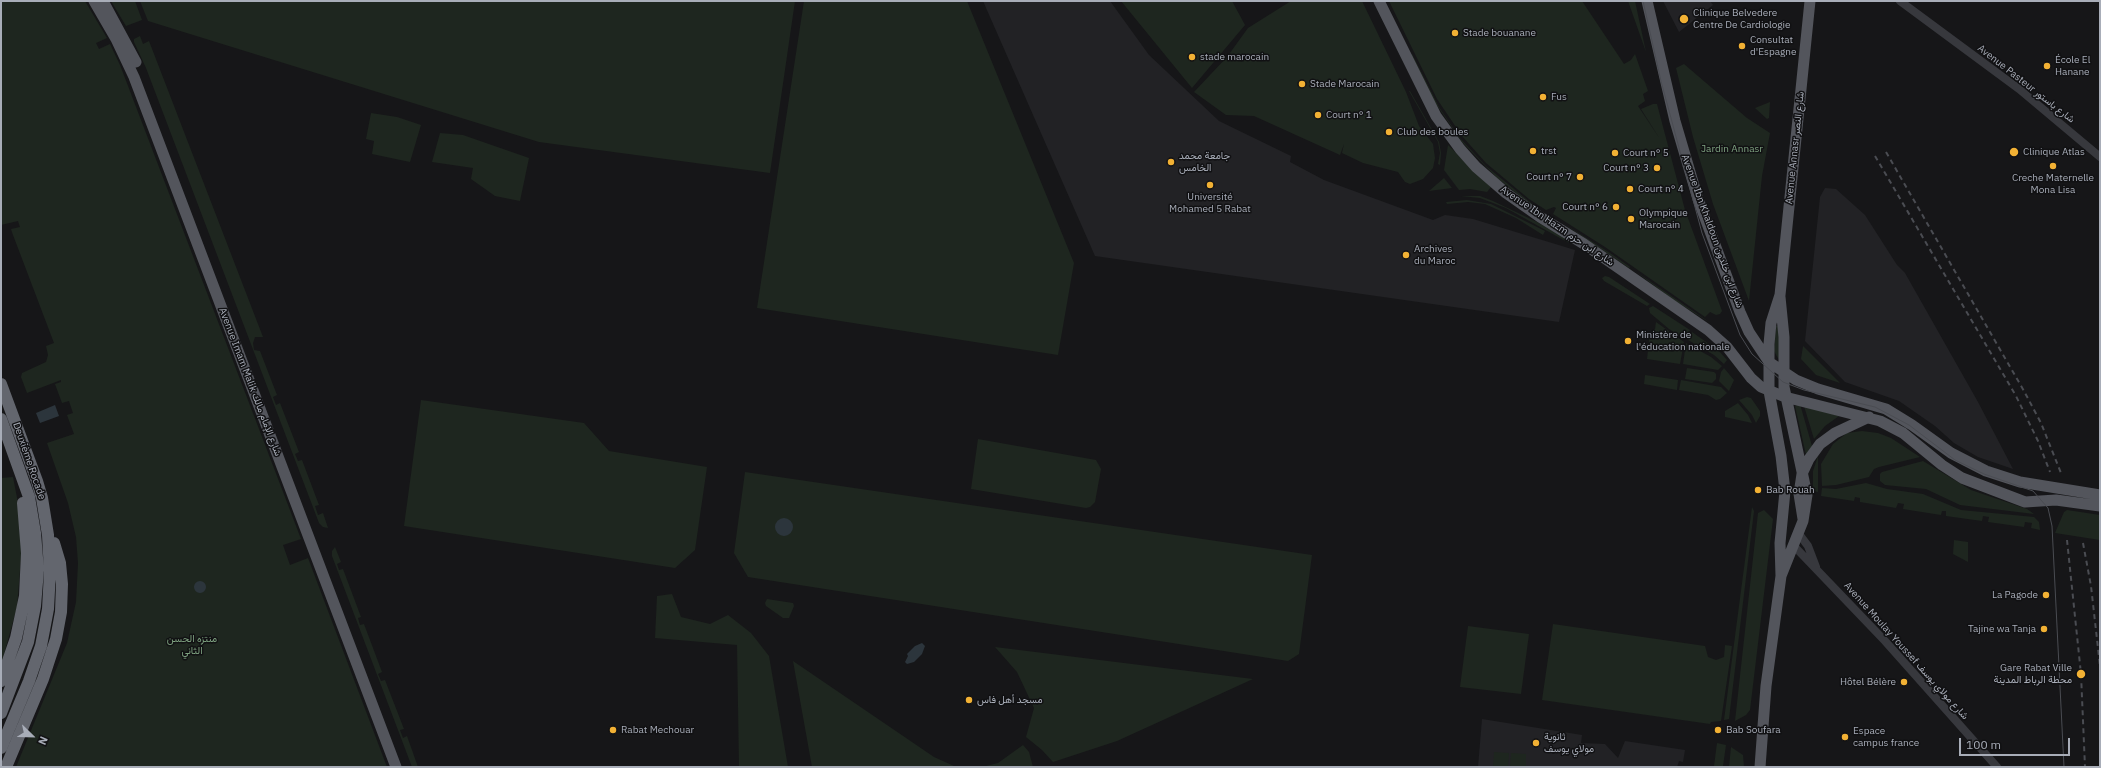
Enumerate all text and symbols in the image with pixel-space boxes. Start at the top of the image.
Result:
place label: Clinique Belvedere Centre De Cardiologie [1693,7,1791,30]
marker: Clinique Belvedere Centre De Cardiologie [1678,13,1690,25]
place label: Stade bouanane [1463,27,1536,39]
marker: Stade bouanane [1450,28,1460,38]
place label: Consultat d'Espagne [1750,34,1797,58]
marker: Consultat d'Espagne [1737,41,1747,51]
street label: Avenue Pasteur شارع باستور [1975,42,2077,126]
place label: stade marocain [1200,51,1269,63]
marker: stade marocain [1187,52,1197,62]
place label: École El Hanane [2055,54,2090,78]
marker: École El Hanane [2042,61,2052,71]
place label: Stade Marocain [1310,78,1380,90]
marker: Stade Marocain [1297,79,1307,89]
place label: Fus [1551,91,1567,103]
street label: Avenue Annasr شارع النصر [1783,91,1807,205]
marker: Fus [1538,92,1548,102]
place label: Court n° 1 [1326,109,1372,121]
marker: Court n° 1 [1313,110,1323,120]
place label: Club des boules [1397,126,1468,138]
marker: Club des boules [1384,127,1394,137]
park label: Jardin Annasr [1701,143,1763,155]
place label: trst [1541,145,1556,157]
marker: trst [1528,146,1538,156]
marker: Clinique Atlas [2008,146,2020,158]
place label: Clinique Atlas [2023,146,2085,158]
place label: Court n° 5 [1623,147,1669,159]
marker: Court n° 5 [1610,148,1620,158]
place label: جامعة محمد الخامس [1179,150,1230,174]
street label: Avenue Ibn Khaldoun شارع ابن خلدون [1679,153,1745,309]
marker: جامعة محمد الخامس [1166,157,1176,167]
marker: Creche Maternelle Mona Lisa [2048,161,2058,171]
place label: Court n° 3 [1603,162,1649,174]
marker: Court n° 3 [1652,163,1662,173]
place label: Court n° 7 [1526,171,1572,183]
marker: Court n° 7 [1575,172,1585,182]
place label: Creche Maternelle Mona Lisa [2012,172,2094,196]
marker: Université Mohamed 5 Rabat [1205,180,1215,190]
street label: Avenue Ibn Hazm شارع ابن حزم [1498,183,1616,269]
place label: Court n° 4 [1638,183,1684,195]
marker: Court n° 4 [1625,184,1635,194]
place label: Université Mohamed 5 Rabat [1169,191,1251,214]
place label: Court n° 6 [1562,201,1608,213]
marker: Court n° 6 [1611,202,1621,212]
place label: Olympique Marocain [1639,207,1688,230]
marker: Olympique Marocain [1626,214,1636,224]
place label: Archives du Maroc [1414,243,1456,266]
marker: Archives du Maroc [1401,250,1411,260]
street label: Avenue Imam Malik شارع الإمام مالك [216,306,284,458]
place label: Ministère de l'éducation nationale [1636,329,1730,352]
marker: Ministère de l'éducation nationale [1623,336,1633,346]
street label: Deuxième Rocade [10,421,48,501]
place label: Bab Rouah [1766,484,1815,496]
marker: Bab Rouah [1753,485,1763,495]
street label: Avenue Moulay Youssef شارع مولاي يوسف [1841,580,1971,722]
place label: La Pagode [1992,589,2038,601]
marker: La Pagode [2041,590,2051,600]
place label: Tajine wa Tanja [1968,623,2036,635]
marker: Tajine wa Tanja [2039,624,2049,634]
park label: منتزه الحسن الثاني [167,633,217,656]
place label: Gare Rabat Ville محطة الرباط المدينة [1993,662,2072,686]
marker: Gare Rabat Ville محطة الرباط المدينة [2075,668,2087,680]
place label: Hôtel Bélère [1840,676,1896,688]
marker: Hôtel Bélère [1899,677,1909,687]
place label: مسجد أهل فاس [977,694,1043,706]
marker: مسجد أهل فاس [964,695,974,705]
north arrow [12,716,52,756]
place label: Rabat Mechouar [621,724,694,736]
place label: Bab Soufara [1726,724,1781,736]
marker: Rabat Mechouar [608,725,618,735]
marker: Bab Soufara [1713,725,1723,735]
place label: Espace campus france [1853,725,1919,748]
scale bar [1961,730,2072,756]
place label: ثانوية مولاي يوسف [1544,731,1594,754]
marker: Espace campus france [1840,732,1850,742]
text: N [35,734,51,747]
text: 100 m [1966,737,2001,752]
marker: ثانوية مولاي يوسف [1531,738,1541,748]

